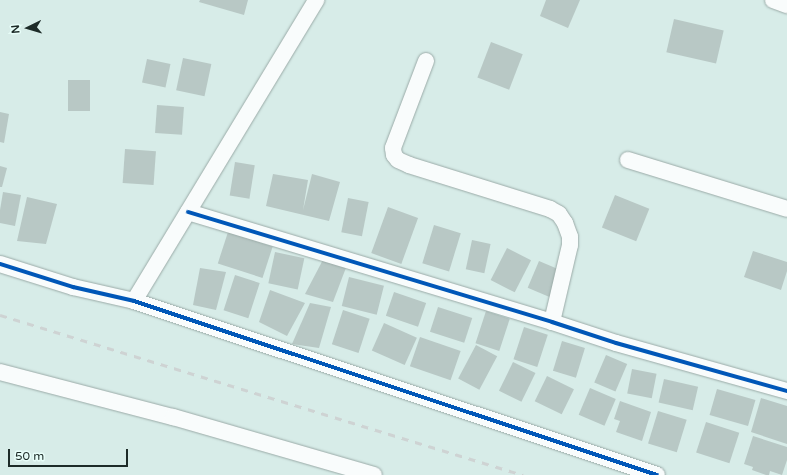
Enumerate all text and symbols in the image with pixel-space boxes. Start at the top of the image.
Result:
north arrow [8,8,48,48]
text: N [9,24,22,34]
scale bar [10,441,130,467]
text: 50 m [15,449,44,463]

